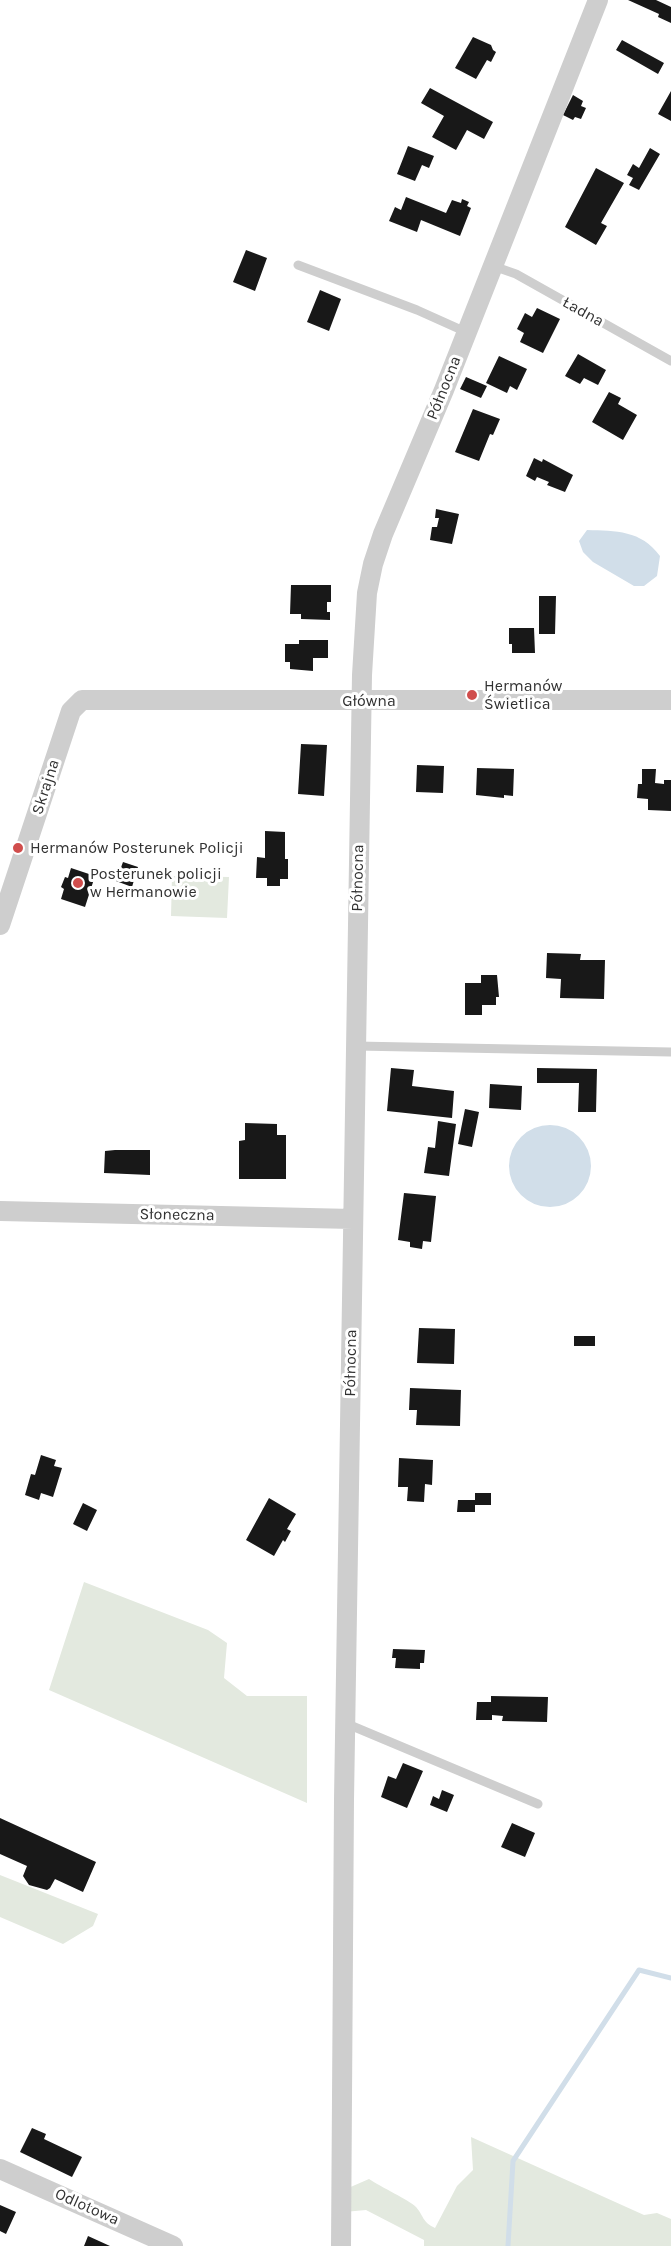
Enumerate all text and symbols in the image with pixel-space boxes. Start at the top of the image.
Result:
street label: Ładna [559,293,607,331]
street label: Północna [423,353,465,423]
place label: Hermanów Świetlica [484,676,562,714]
marker: Hermanów Świetlica [465,688,479,702]
street label: Główna [342,691,396,711]
street label: Skrajna [28,757,64,817]
place label: Hermanów Posterunek Policji [30,838,244,858]
marker: Hermanów Posterunek Policji [11,841,25,855]
street label: Północna [348,844,368,912]
place label: Posterunek policji w Hermanowie [90,864,222,902]
marker: Posterunek policji w Hermanowie [71,876,85,890]
street label: Słoneczna [139,1205,215,1225]
street label: Północna [341,1329,361,1397]
street label: Odlotowa [52,2184,122,2230]

